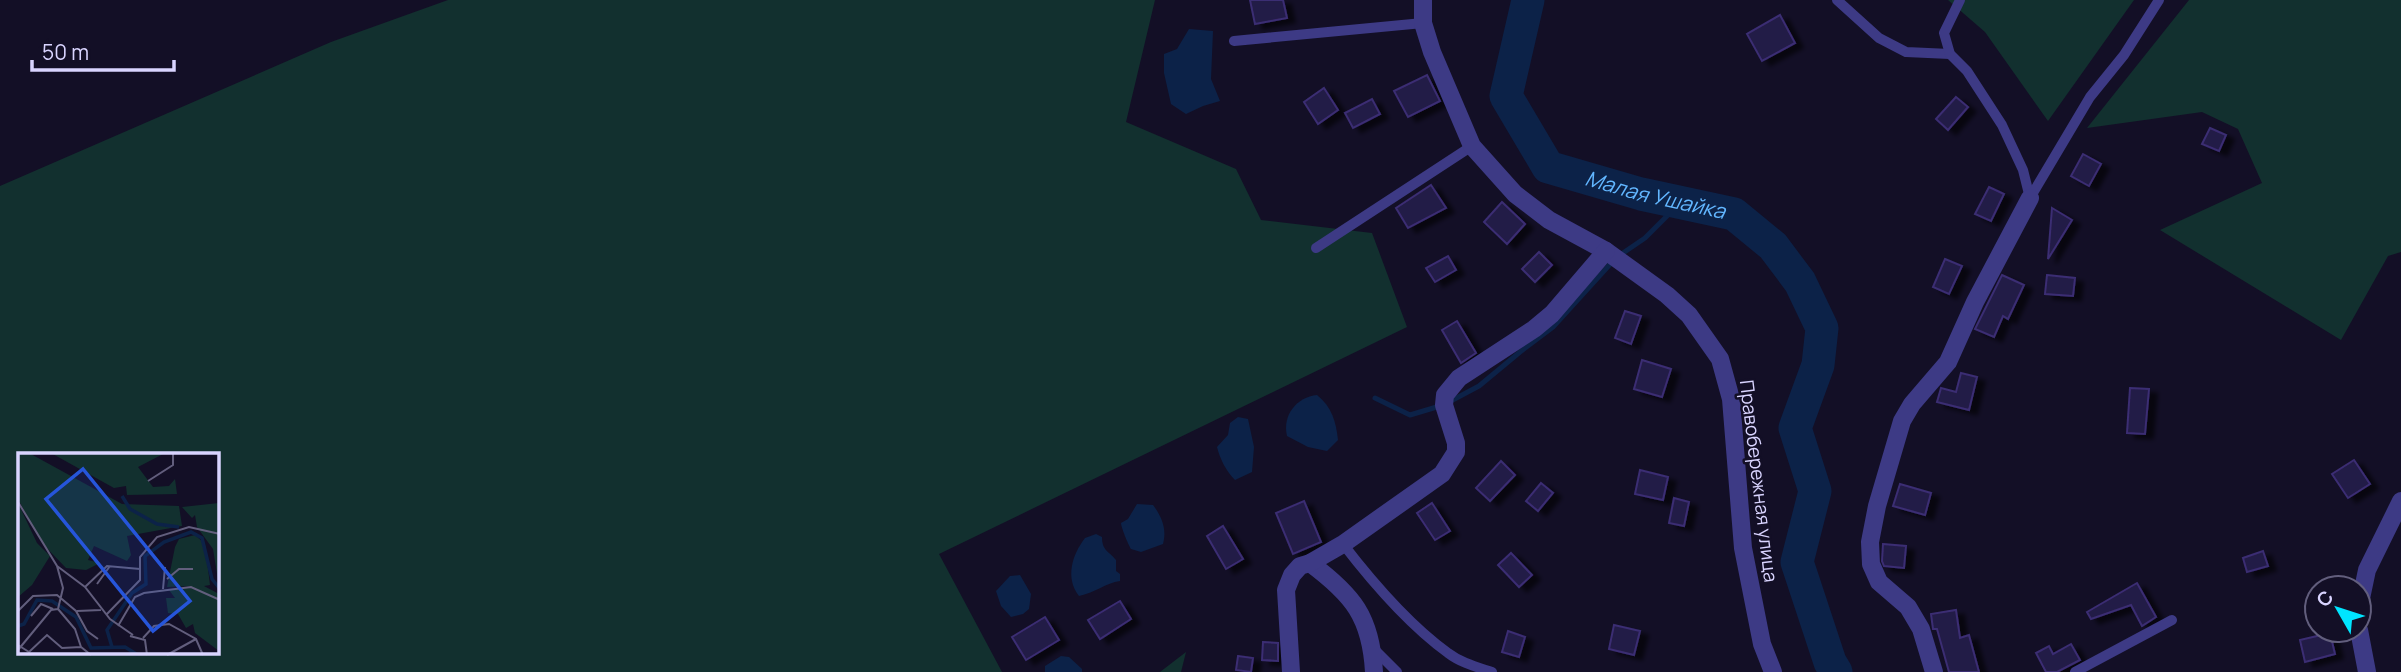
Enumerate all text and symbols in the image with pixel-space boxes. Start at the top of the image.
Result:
scale bar [32,28,173,72]
text: 50 m [42,38,89,66]
water label: Малая Ушайка [1582,164,1729,225]
street label: Правобережная улица [1734,378,1784,584]
inset map [18,453,219,654]
north arrow [2303,574,2373,644]
text: С [2310,585,2339,612]

